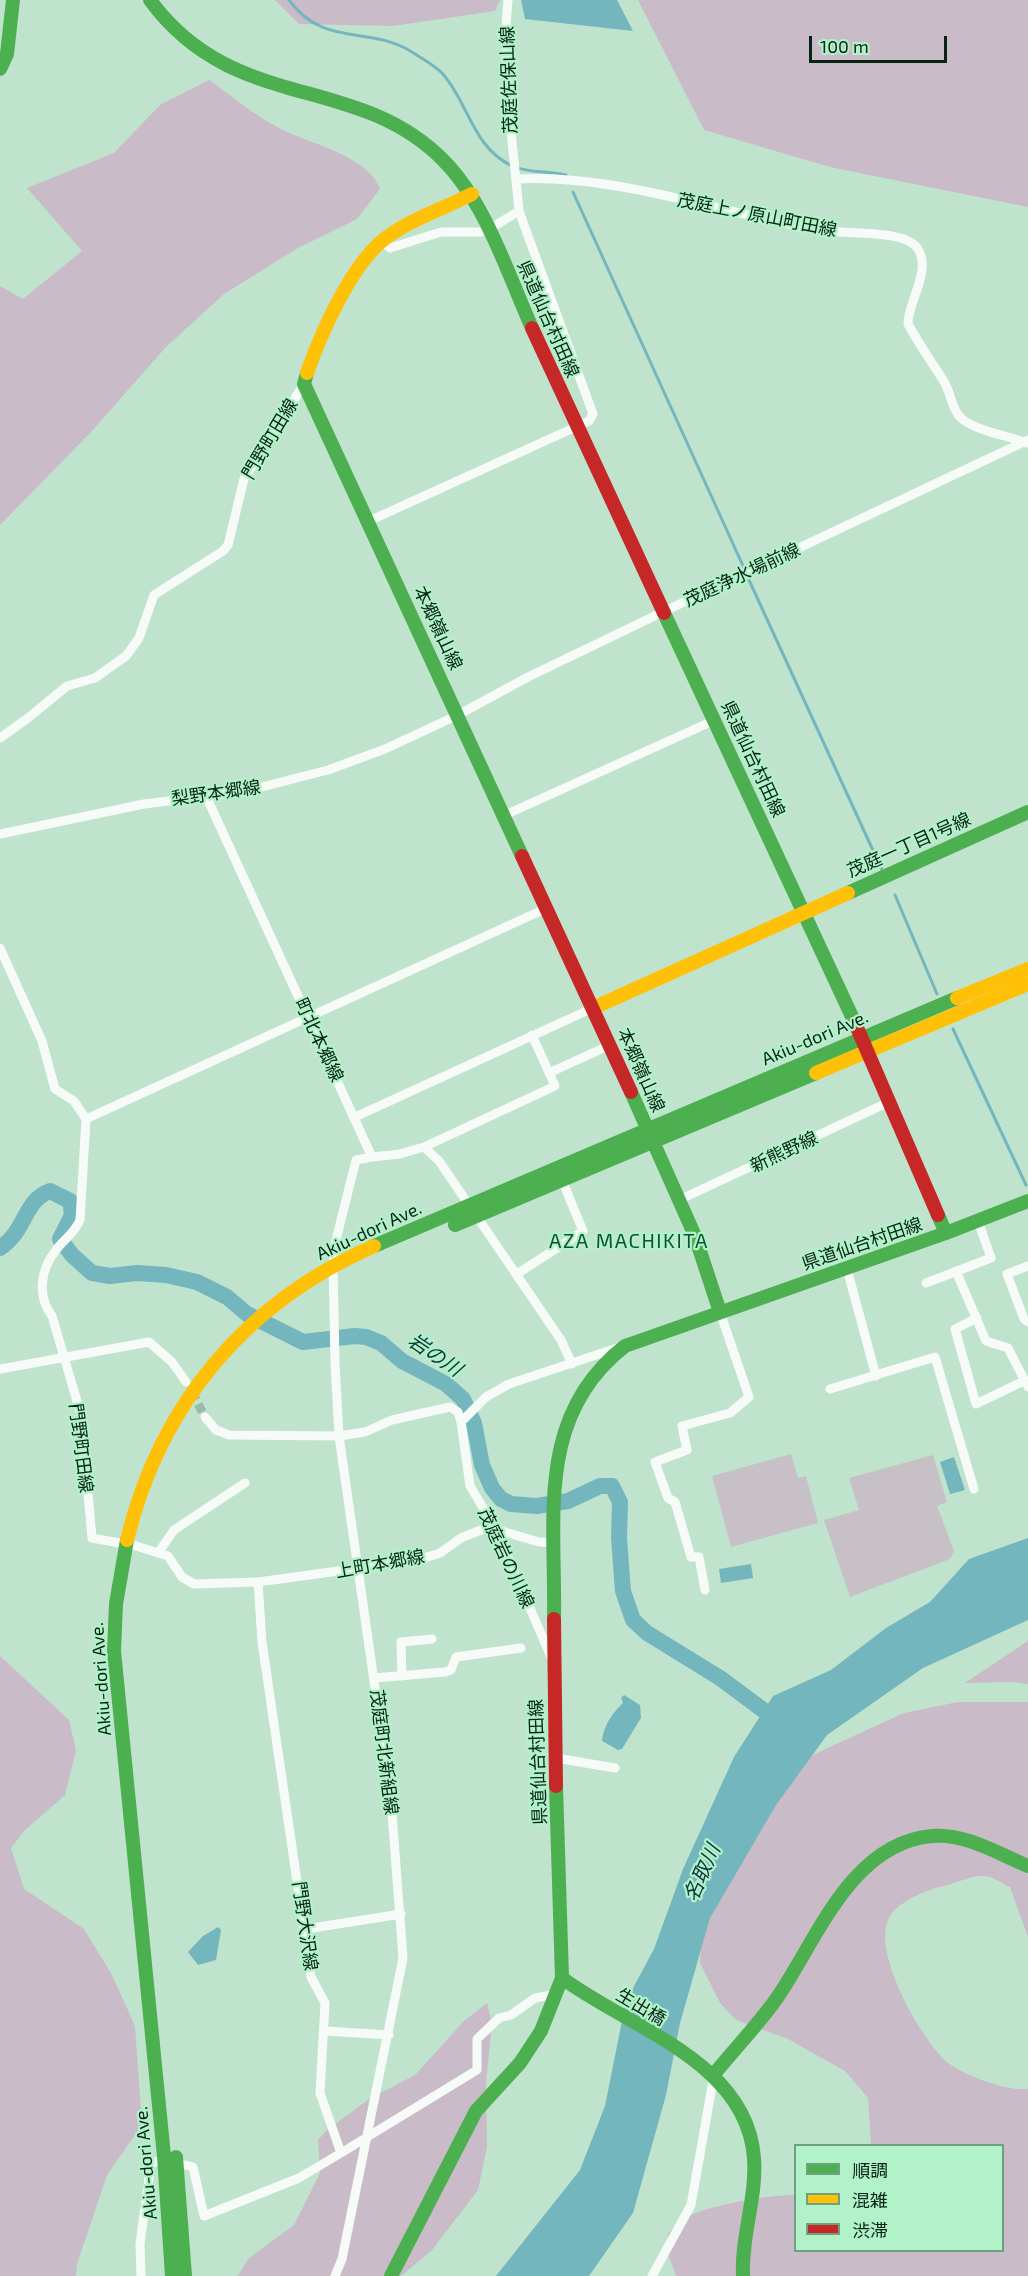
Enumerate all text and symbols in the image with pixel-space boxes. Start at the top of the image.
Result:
scale bar [812,24,950,62]
street label: 茂庭佐保山線 [496,26,522,134]
text: 100 m [820,35,869,57]
street label: 茂庭上ノ原山町田線 [675,189,839,241]
street label: 県道仙台村田線 [513,257,583,381]
street label: 門野町田線 [238,395,302,483]
street label: 茂庭浄水場前線 [680,539,804,611]
street label: 本郷嶺山線 [409,583,467,673]
street label: 県道仙台村田線 [717,697,789,821]
street label: 梨野本郷線 [170,776,262,810]
street label: 茂庭一丁目1号線 [844,808,974,882]
street label: 町北本郷線 [290,995,348,1085]
street label: Akiu-dori Ave. [759,1006,871,1070]
street label: 本郷嶺山線 [613,1024,669,1116]
street label: 新熊野線 [747,1127,821,1177]
street label: Akiu-dori Ave. [313,1197,425,1265]
street label: 県道仙台村田線 [799,1213,925,1275]
district label: AZA MACHIKITA [549,1229,709,1253]
water label: 岩の川 [403,1328,467,1382]
street label: 門野町田線 [65,1402,97,1494]
street label: 茂庭岩の川線 [473,1504,539,1612]
street label: 上町本郷線 [334,1546,426,1582]
street label: Akiu-dori Ave. [86,1622,116,1736]
street label: 茂庭町北新組線 [366,1688,402,1816]
street label: 県道仙台村田線 [525,1699,551,1825]
water label: 名取川 [679,1841,725,1905]
street label: 門野大沢線 [288,1880,322,1972]
street label: 生出橋 [612,1984,670,2030]
street label: Akiu-dori Ave. [130,2106,162,2220]
legend [794,2144,1004,2252]
text: 順調 [852,2159,888,2181]
text: 混雑 [852,2189,888,2211]
text: 渋滞 [852,2219,888,2241]

